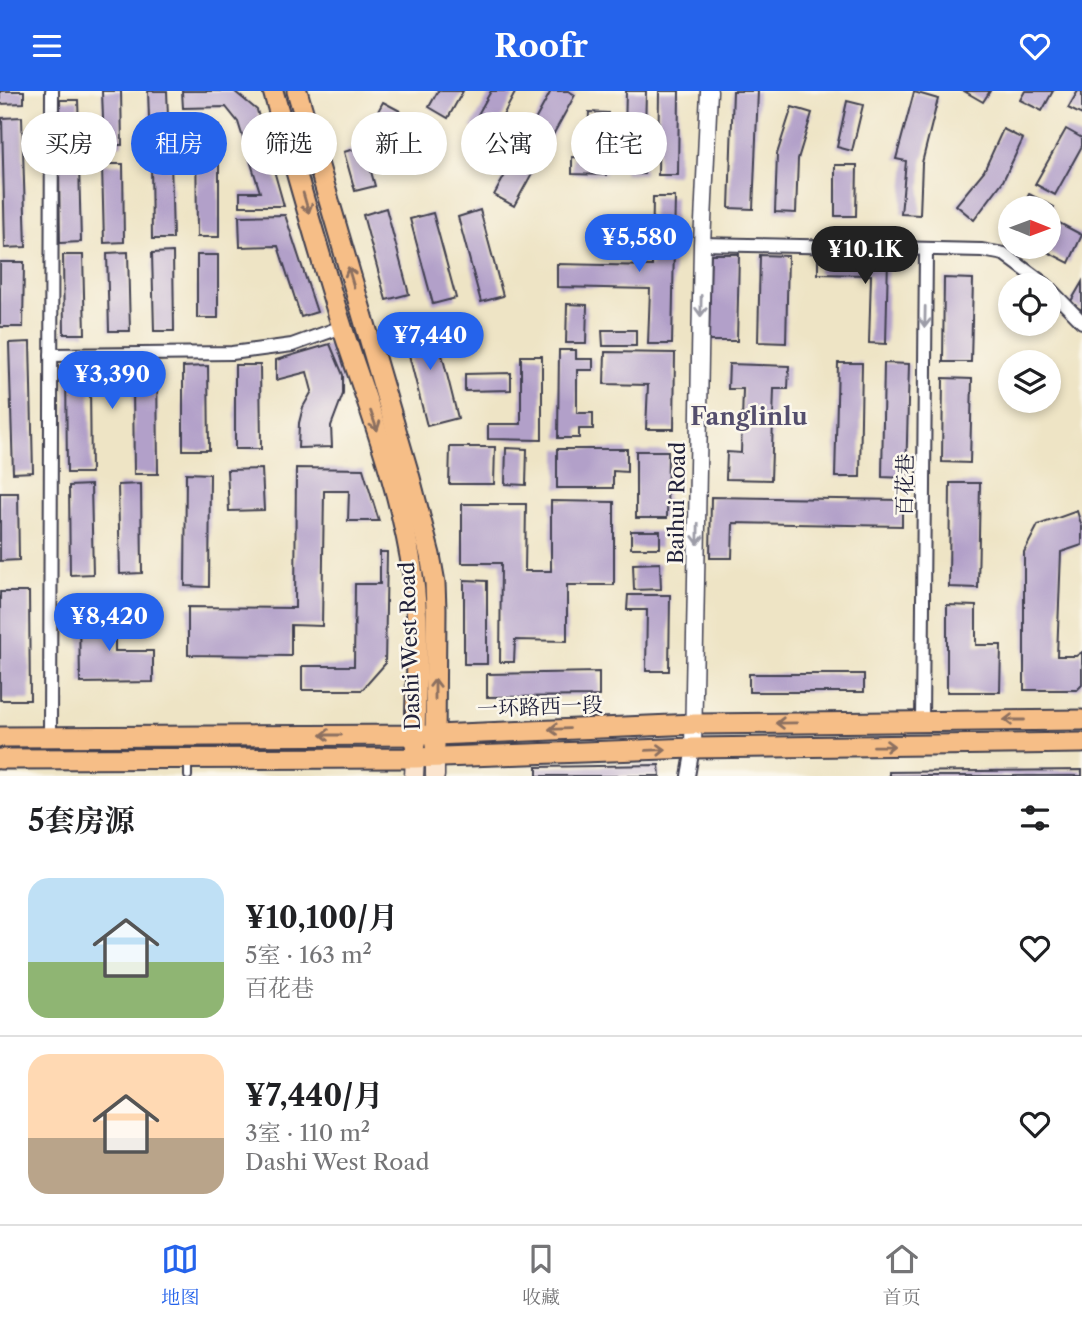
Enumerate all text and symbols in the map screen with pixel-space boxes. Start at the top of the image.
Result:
text: Roofr [494,26,588,65]
icon: menu [28,27,66,65]
icon: heart [1016,27,1054,65]
chip: 买房 [21,112,117,175]
chip: 租房 [131,112,227,175]
chip: 筛选 [241,112,337,175]
chip: 新上 [351,112,447,175]
chip: 公寓 [461,112,557,175]
chip: 住宅 [571,112,667,175]
one-way arrow [300,192,313,214]
north arrow [998,196,1060,259]
map controls [998,196,1061,413]
pin: ¥5,580 [582,215,696,274]
text: ¥5,580 [601,223,677,251]
pin: ¥10.1K [808,227,922,286]
text: ¥10.1K [827,235,903,263]
one-way arrow [344,266,357,288]
button: locate [998,273,1061,336]
one-way arrow [695,294,708,317]
one-way arrow [919,305,932,328]
pin: ¥7,440 [373,313,487,372]
text: ¥7,440 [393,321,467,349]
button: layers [998,350,1061,413]
pin: ¥3,390 [55,351,169,411]
text: ¥3,390 [74,360,150,388]
district label: Fanglinlu [690,402,808,431]
one-way arrow [369,409,381,431]
street label: Baihui Road [663,442,690,564]
street label: 百花巷 [891,453,918,517]
one-way arrow [691,522,705,545]
street label: Dashi West Road [394,561,425,731]
pin: ¥8,420 [52,594,166,653]
text: ¥8,420 [70,602,148,630]
one-way arrow [429,678,442,701]
street label: 一环路西一段 [477,692,603,721]
one-way arrow [1003,714,1026,727]
one-way arrow [775,716,798,729]
one-way arrow [548,723,571,736]
one-way arrow [320,728,343,742]
one-way arrow [872,739,895,752]
one-way arrow [644,743,667,756]
icon: filters [1016,799,1054,837]
text: 5套房源 [28,802,135,839]
text: ¥10,100/月 [245,899,398,936]
icon: home [84,906,168,990]
icon: heart [1016,929,1054,967]
text: 5室 · 163 m² [245,941,372,969]
text: 百花巷 [245,974,314,1002]
text: ¥7,440/月 [245,1077,383,1114]
icon: home [84,1082,168,1166]
icon: heart [1016,1105,1054,1143]
text: 3室 · 110 m² [245,1119,370,1147]
text: Dashi West Road [245,1148,430,1176]
tab: 地图 [161,1240,199,1309]
tab: 收藏 [522,1240,560,1309]
tab: 首页 [883,1240,921,1309]

